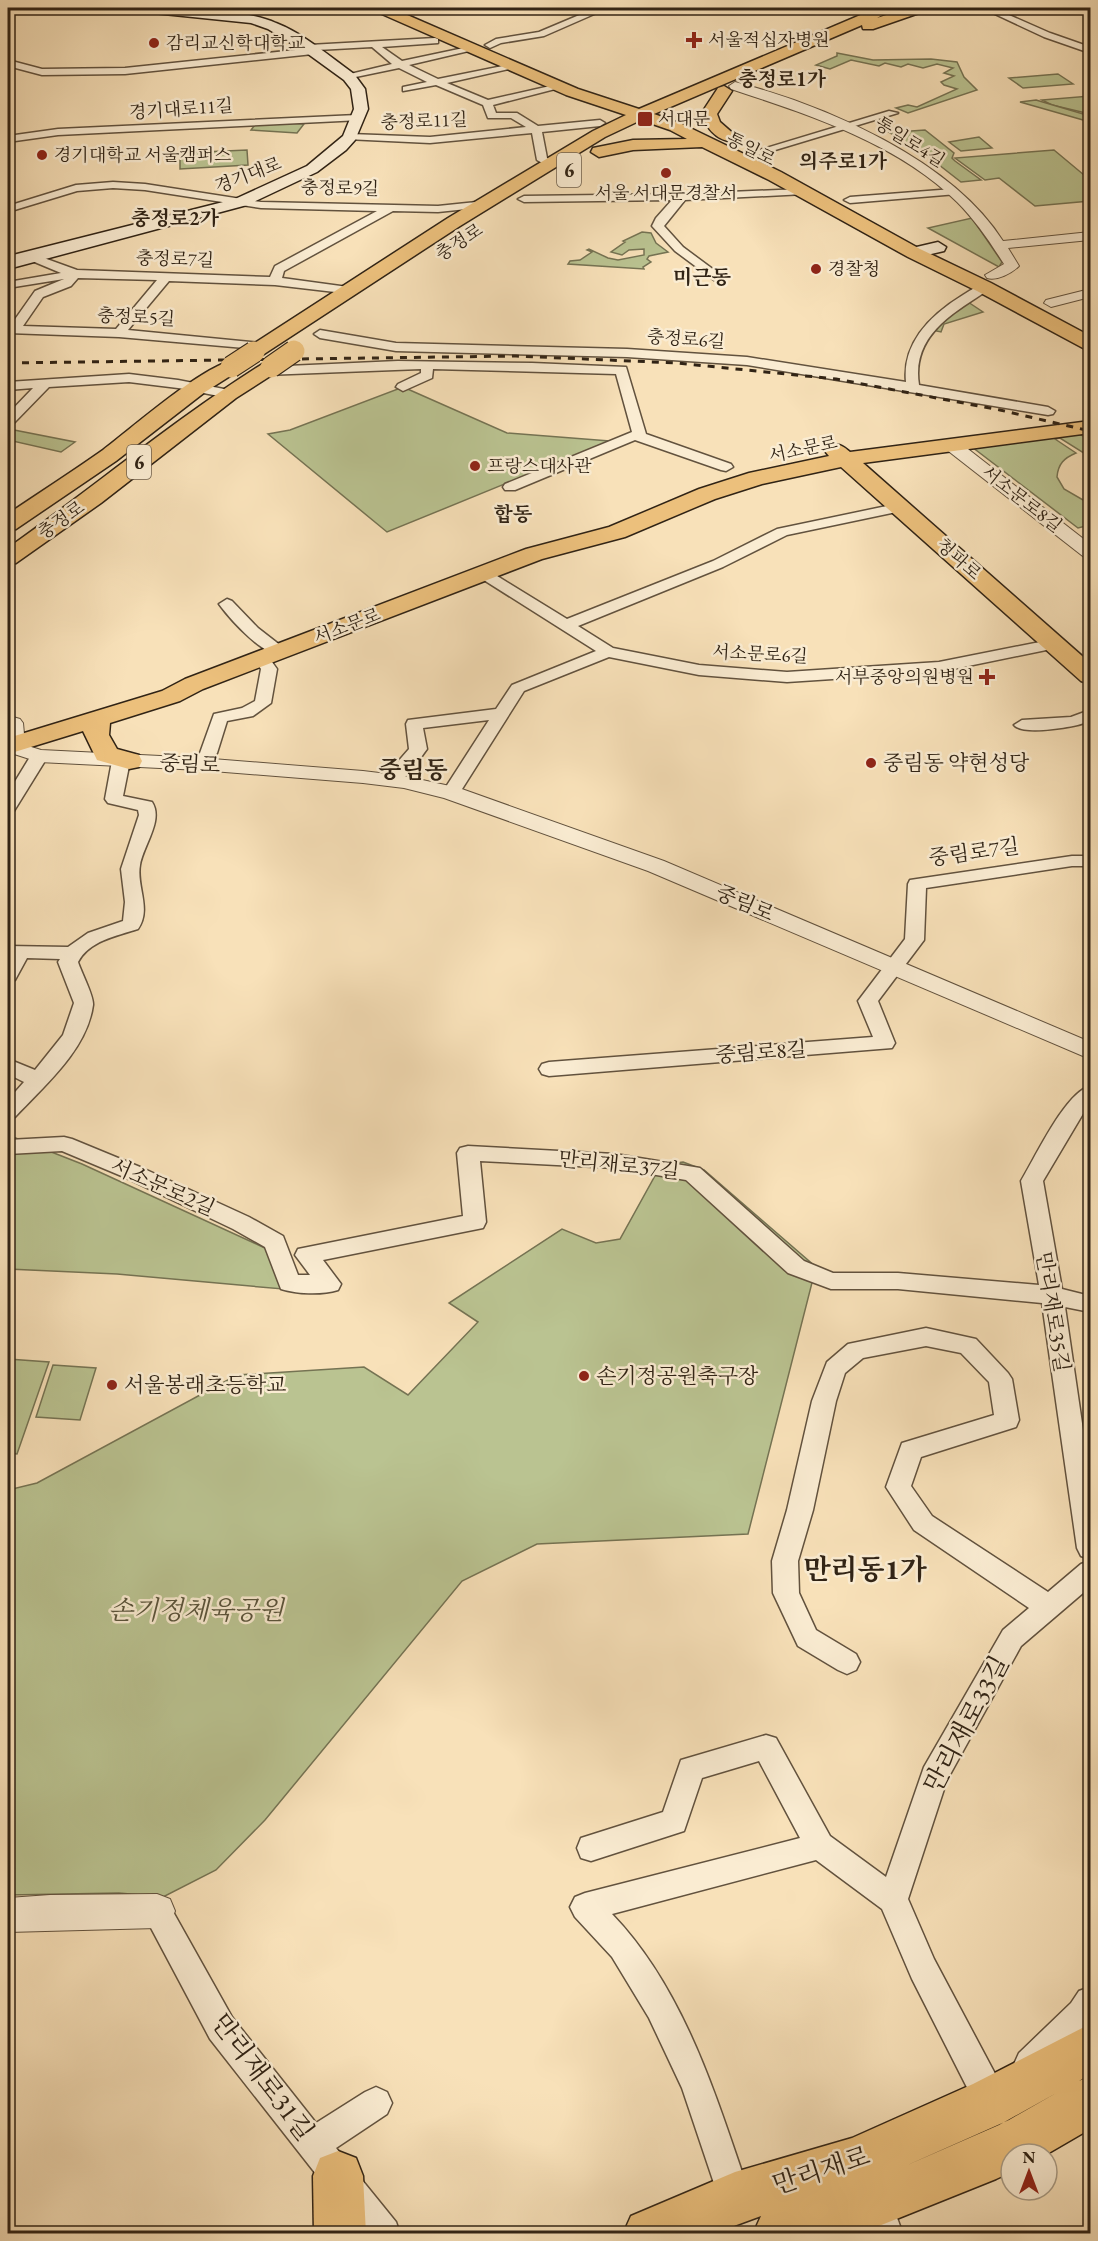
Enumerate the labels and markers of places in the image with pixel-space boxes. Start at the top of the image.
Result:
place label: 서울적십자병원 [708,28,830,51]
place label: 감리교신학대학교 [166,31,306,54]
marker: 서울적십자병원 [685,31,703,49]
marker: 감리교신학대학교 [147,36,161,50]
place label: 서대문 [658,107,711,130]
marker: 서대문 [636,110,654,128]
place label: 경기대학교 서울캠퍼스 [54,143,232,166]
marker: 경기대학교 서울캠퍼스 [35,148,49,162]
marker: 서울 서대문경찰서 [659,166,673,180]
place label: 서울 서대문경찰서 [595,181,737,204]
place label: 경찰청 [828,257,880,280]
marker: 경찰청 [809,262,823,276]
place label: 프랑스대사관 [487,454,592,477]
marker: 프랑스대사관 [468,459,482,473]
place label: 서부중앙의원병원 [835,665,974,688]
marker: 서부중앙의원병원 [978,668,996,686]
place label: 중림동 약현성당 [883,749,1030,776]
marker: 중림동 약현성당 [864,756,878,770]
place label: 손기정공원축구장 [596,1362,759,1389]
marker: 손기정공원축구장 [577,1369,591,1383]
place label: 서울봉래초등학교 [124,1371,286,1398]
marker: 서울봉래초등학교 [105,1378,119,1392]

